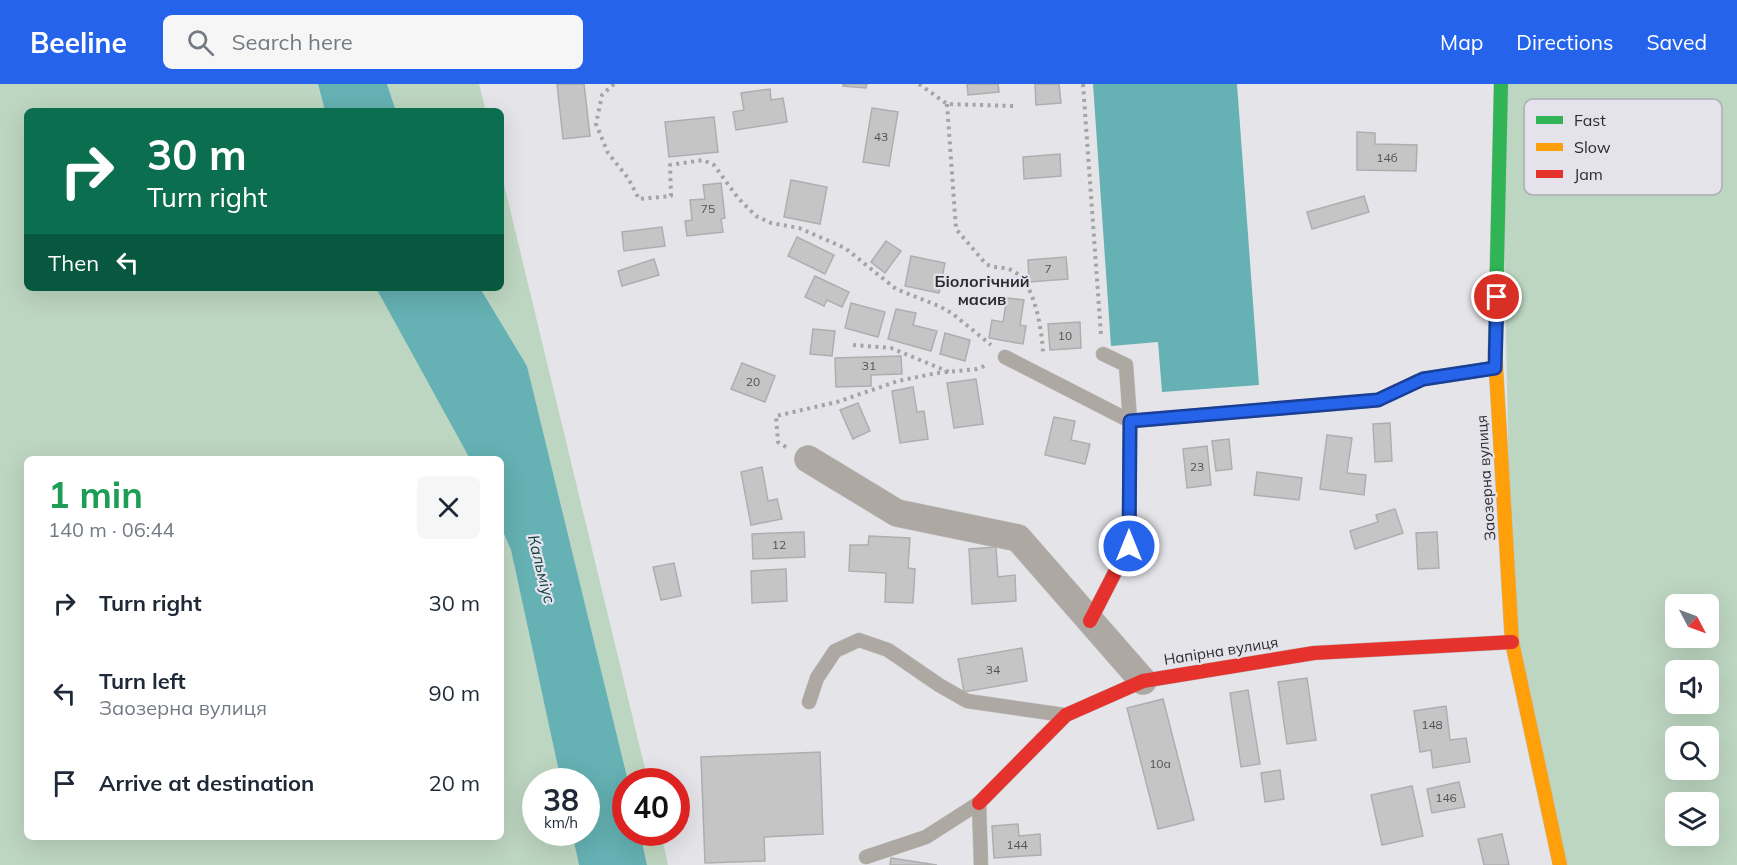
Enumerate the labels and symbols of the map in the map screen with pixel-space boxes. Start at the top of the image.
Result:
legend [1524,99,1722,195]
text: Fast [1574,110,1606,130]
house number: 43 [874,129,888,144]
text: Slow [1574,137,1611,157]
house number: 14б [1376,150,1398,165]
text: Jam [1574,164,1603,184]
house number: 75 [701,201,715,216]
house number: 7 [1044,261,1052,276]
district label: Біологічний масив [934,271,1030,309]
pin [1471,271,1522,322]
house number: 10 [1058,328,1072,343]
house number: 31 [862,358,876,373]
house number: 20 [746,374,760,389]
street label: Заозерна вулиця [1472,415,1499,542]
house number: 23 [1190,459,1204,474]
position arrow [1097,514,1161,578]
water label: Кальміус [524,533,560,605]
house number: 12 [772,537,786,552]
north arrow [1665,594,1719,648]
street label: Напірна вулиця [1162,632,1280,669]
house number: 34 [986,662,1000,677]
house number: 148 [1421,717,1443,732]
house number: 10а [1149,756,1171,771]
speed limit sign: 40 [612,768,690,846]
house number: 146 [1435,790,1457,805]
house number: 144 [1006,837,1028,852]

